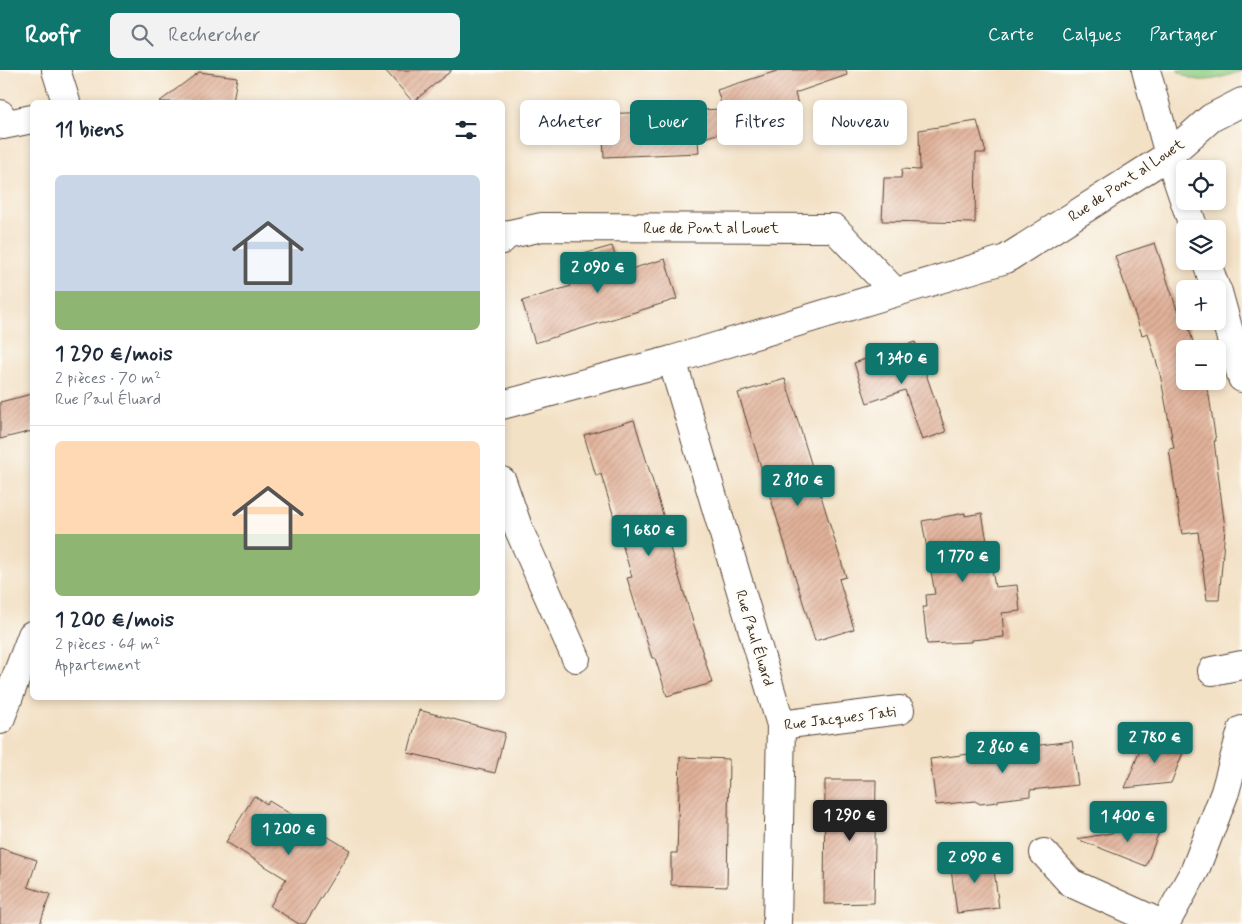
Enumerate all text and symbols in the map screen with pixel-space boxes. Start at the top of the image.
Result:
search box [110,13,460,58]
text: Roofr [25,20,80,51]
icon: search [128,21,156,49]
text: Rechercher [168,23,261,48]
text: Carte [988,23,1034,47]
text: Calques [1062,23,1121,47]
text: Partager [1149,23,1217,47]
chip: Acheter [520,100,620,145]
chip: Louer [630,100,707,145]
chip: Filtres [717,100,803,145]
chip: Nouveau [813,100,907,145]
text: 11 biens [55,116,124,144]
icon: filters [452,116,480,144]
street label: Rue de Pont al Louet [1065,135,1189,227]
map controls [1176,160,1226,390]
button: locate [1176,160,1226,210]
icon: home [223,208,313,298]
street label: Rue de Pont al Louet [643,219,779,239]
button: layers [1176,220,1226,270]
pin: 2 090 € [552,252,644,294]
text: 2 090 € [571,257,625,278]
button: + [1176,280,1226,330]
text: 1 290 €/mois [55,340,173,368]
button: − [1176,340,1226,390]
pin: 1 340 € [856,342,948,385]
text: 1 340 € [876,348,928,369]
text: 2 pièces · 70 m² [55,368,161,389]
text: Rue Paul Éluard [55,389,161,410]
pin: 2 810 € [752,464,844,507]
text: 2 810 € [773,470,823,491]
icon: home [223,473,313,563]
pin: 1 680 € [603,514,695,557]
text: 1 680 € [623,520,675,541]
pin: 1 770 € [917,540,1009,583]
text: 1 770 € [937,546,989,567]
street label: Rue Paul Éluard [730,587,779,689]
text: 1 200 €/mois [55,606,174,634]
text: 2 pièces · 64 m² [55,634,160,655]
text: Appartement [55,655,141,676]
street label: Rue Jacques Tati [783,702,897,736]
pin: 2 780 € [1109,722,1201,764]
text: 2 780 € [1129,727,1181,748]
pin: 2 860 € [957,732,1049,774]
text: 2 860 € [977,737,1029,758]
pin: 1 290 € [804,800,896,842]
pin: 1 400 € [1082,800,1174,843]
text: 1 290 € [824,805,876,826]
text: 1 400 € [1101,806,1155,827]
pin: 1 200 € [243,814,335,856]
text: 1 200 € [262,819,316,840]
pin: 2 090 € [929,842,1021,884]
text: 2 090 € [948,847,1002,868]

